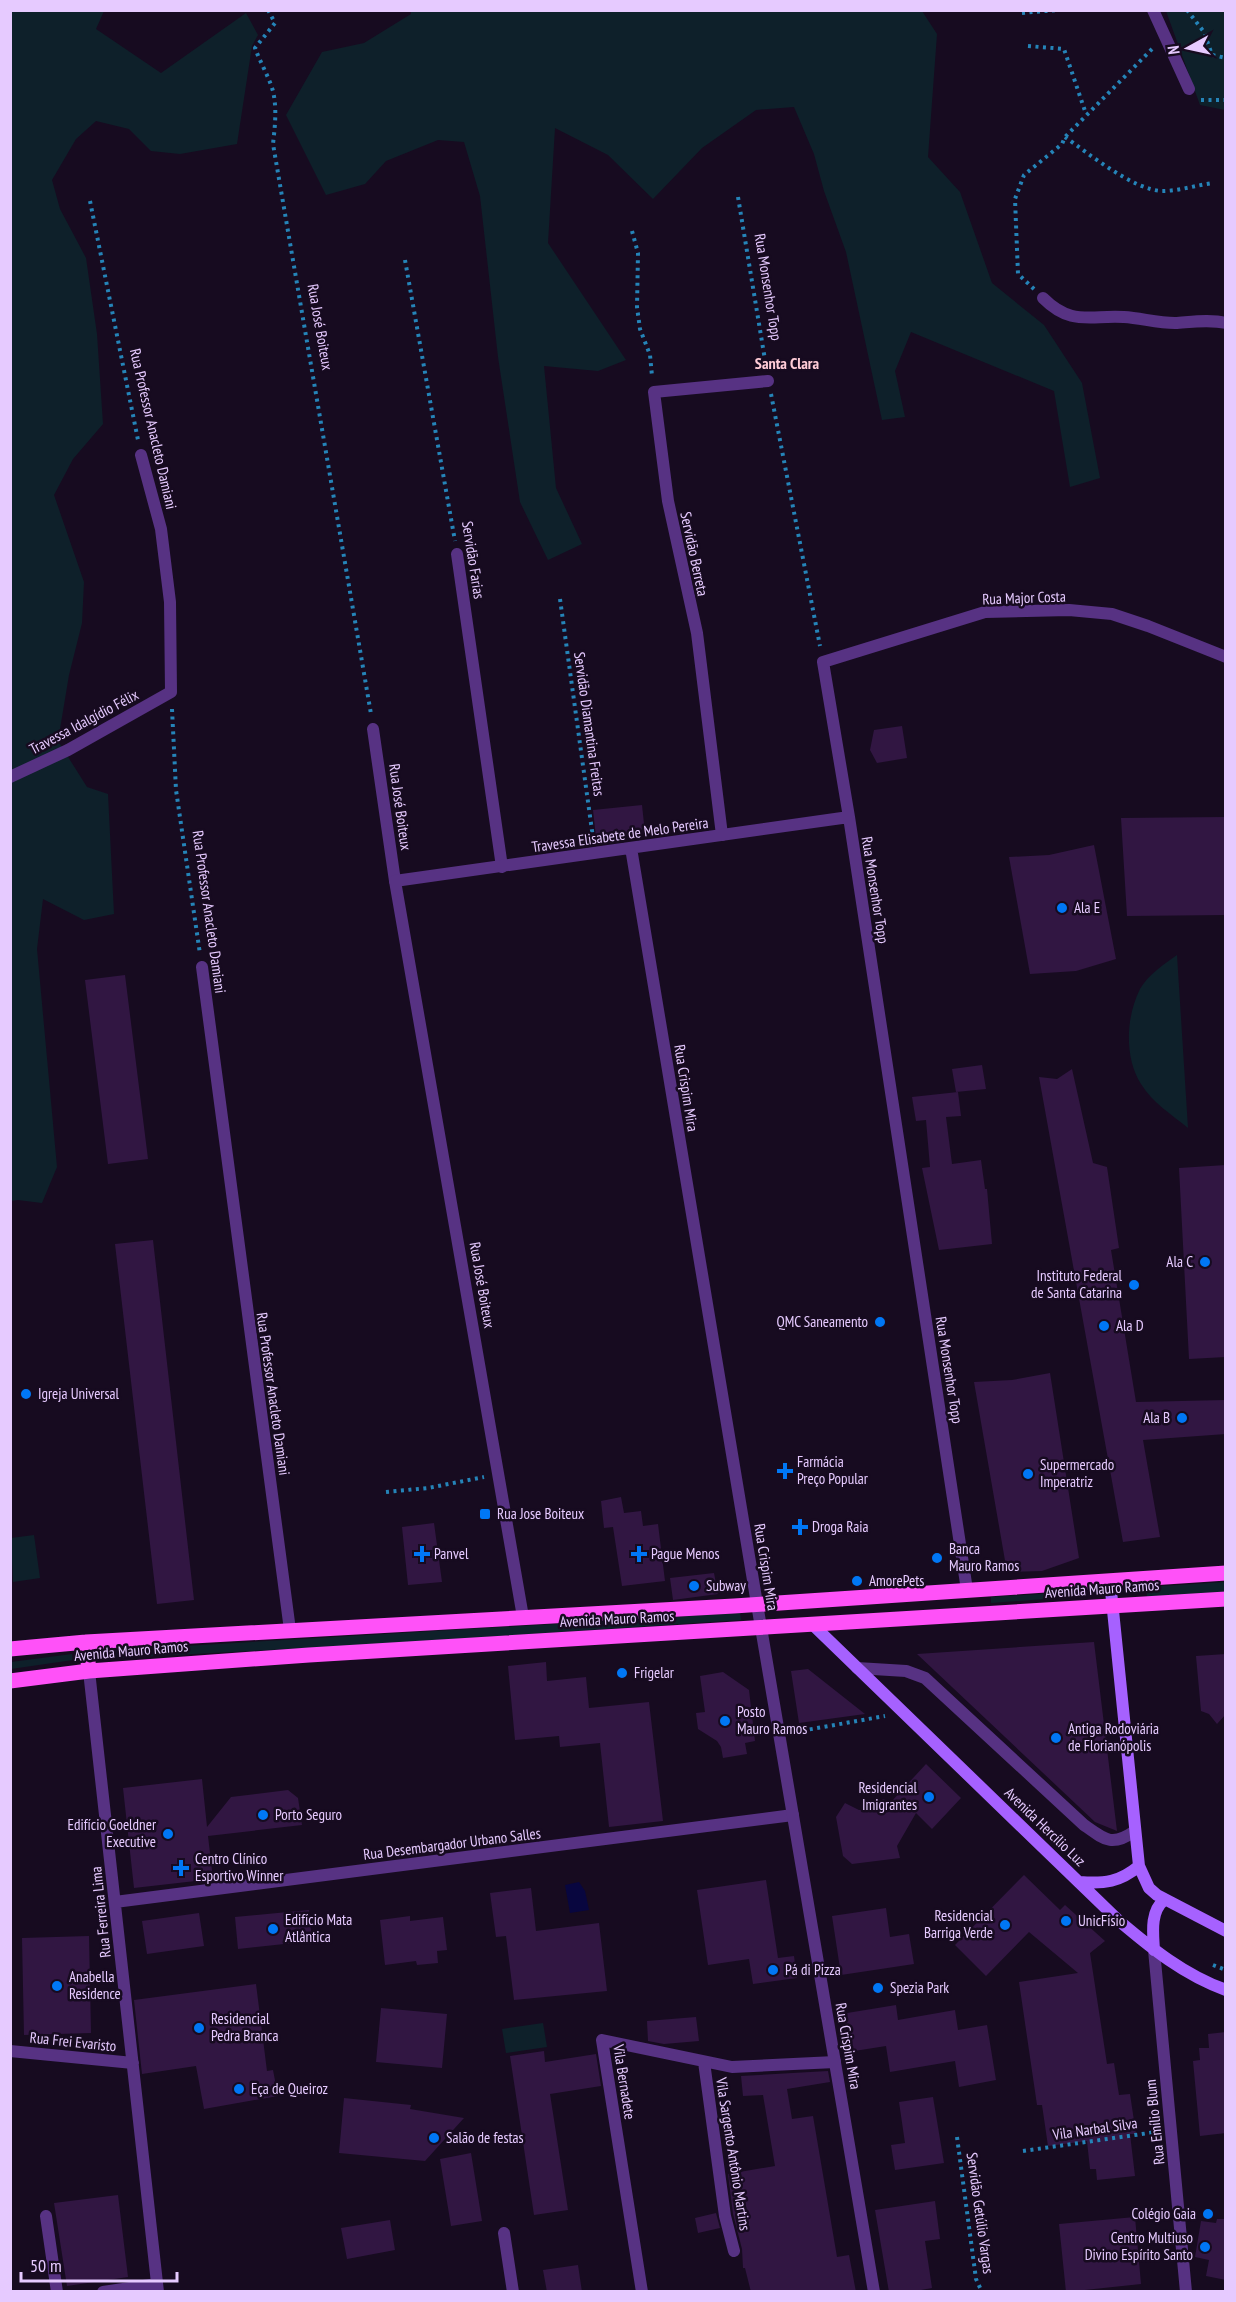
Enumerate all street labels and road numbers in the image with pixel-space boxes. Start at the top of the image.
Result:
street label: Rua Monsenhor Topp [751,232,786,342]
street label: Rua José Boiteux [304,282,337,371]
street label: Rua Professor Anacleto Damiani [126,347,181,511]
street label: Servidão Berreta [676,510,713,598]
street label: Servidão Farias [458,520,489,600]
street label: Rua Major Costa [982,587,1066,608]
street label: Servidão Diamantina Freitas [570,651,609,797]
street label: Travessa Idalgídio Félix [26,685,142,758]
street label: Rua José Boiteux [385,762,416,851]
street label: Travessa Elisabete de Melo Pereira [530,813,709,856]
street label: Rua Professor Anacleto Damiani [189,829,230,995]
street label: Rua Monsenhor Topp [858,835,893,945]
street label: Rua Crispim Mira [670,1043,703,1133]
street label: Rua José Boiteux [466,1240,499,1329]
street label: Rua Professor Anacleto Damiani [253,1311,294,1477]
street label: Rua Monsenhor Topp [932,1315,967,1425]
street label: Rua Crispim Mira [750,1522,783,1612]
street label: Avenida Mauro Ramos [1044,1575,1160,1602]
street label: Avenida Mauro Ramos [559,1606,675,1631]
street label: Avenida Mauro Ramos [73,1636,189,1665]
street label: Avenida Hercílio Luz [1001,1783,1090,1870]
street label: Rua Desembargador Urbano Salles [362,1823,542,1864]
street label: Rua Ferreira Lima [86,1866,115,1959]
street label: Rua Crispim Mira [832,2001,865,2091]
street label: Rua Frei Evaristo [29,2028,117,2055]
street label: Vila Bernadete [609,2042,640,2121]
street label: Vila Sargento Antônio Martins [712,2075,755,2232]
street label: Rua Emílio Blum [1141,2078,1168,2166]
street label: Vila Narbal Silva [1050,2113,1138,2144]
street label: Servidão Getúlio Vargas [963,2151,998,2275]

